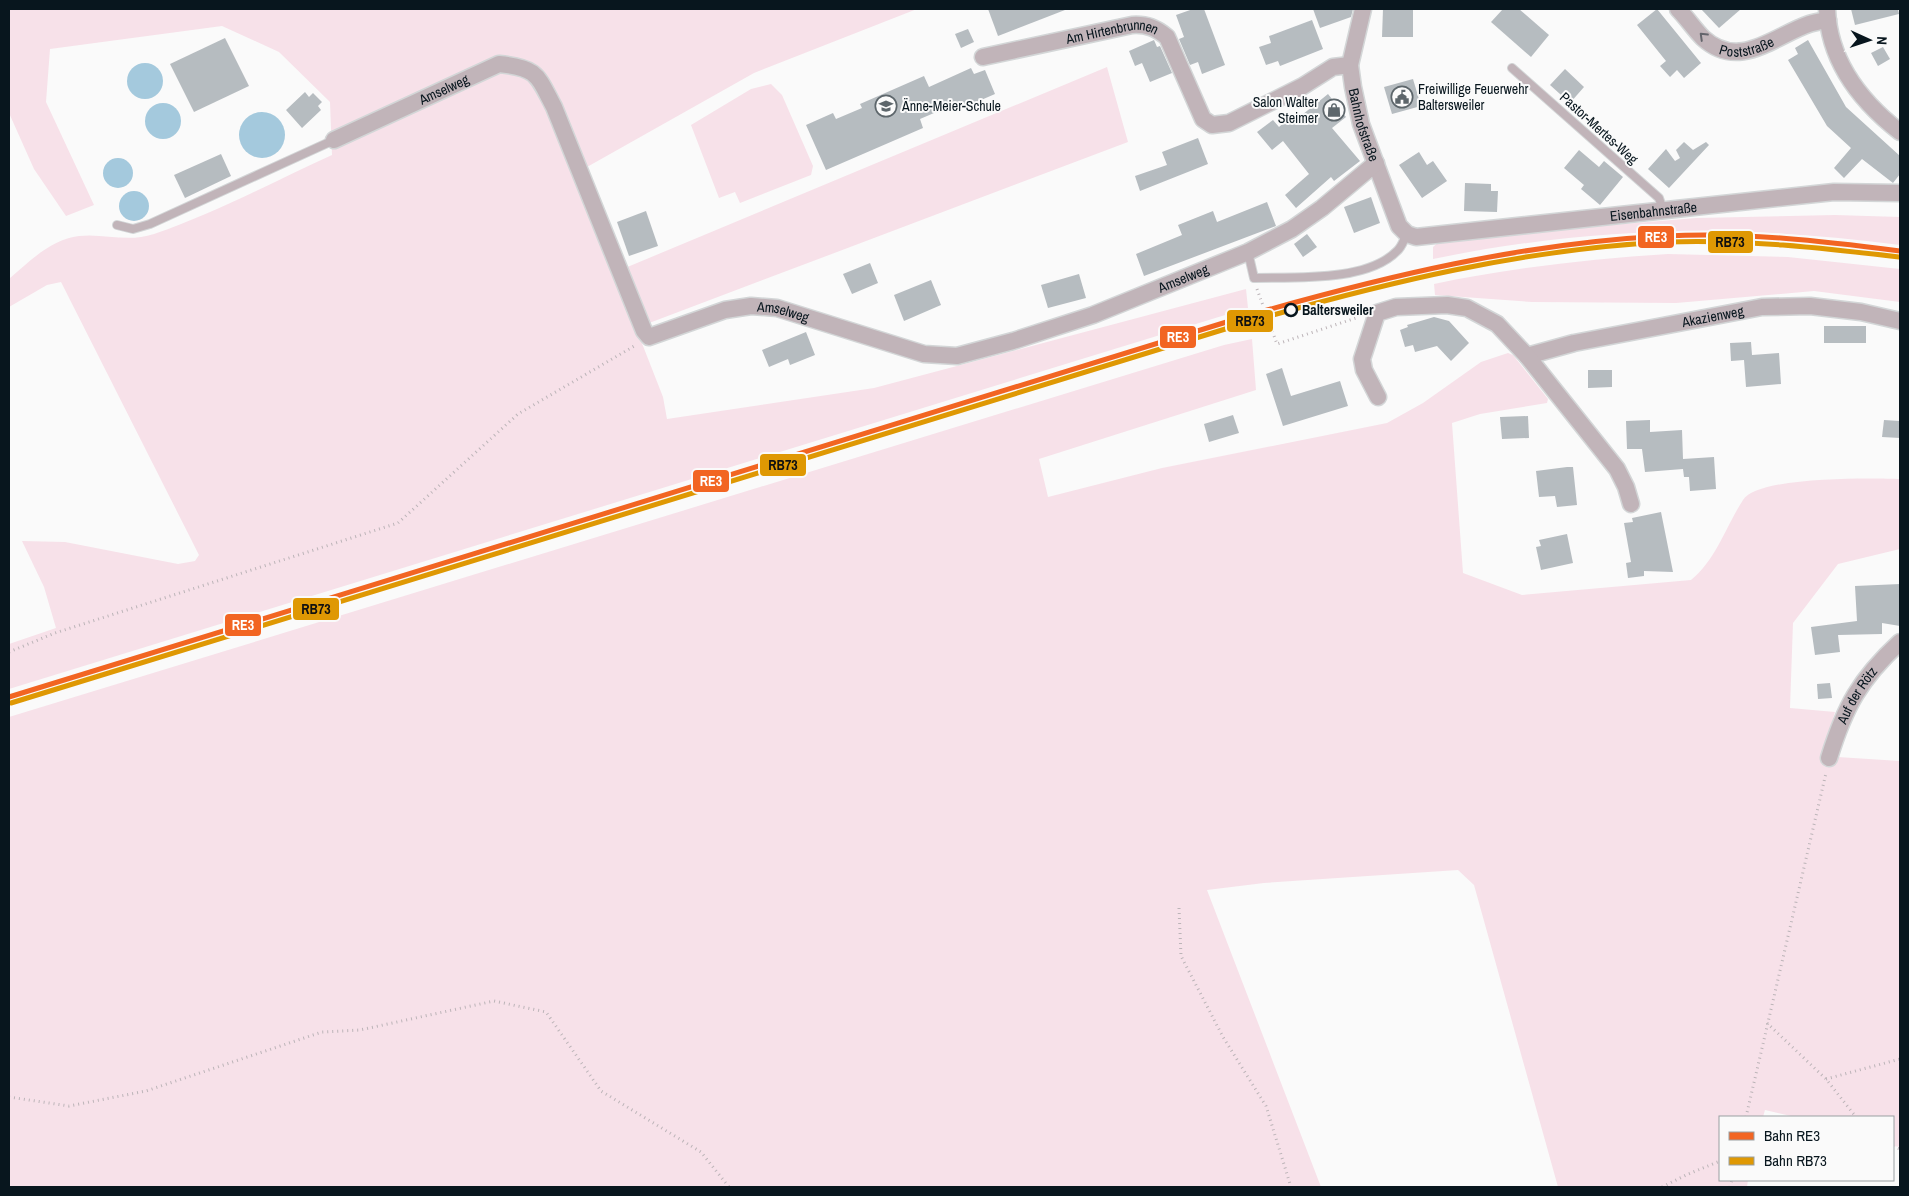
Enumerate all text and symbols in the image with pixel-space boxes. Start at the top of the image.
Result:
north arrow [1844,15,1894,65]
street label: Am Hirtenbrunnen [1063,16,1162,48]
one-way arrow [1699,33,1708,42]
street label: Poststraße [1717,33,1777,61]
text: N [1873,36,1891,45]
street label: Amselweg [415,70,472,109]
place label: Freiwillige Feuerwehr Baltersweiler [1418,80,1529,114]
public building icon: Freiwillige Feuerwehr Baltersweiler [1390,85,1414,109]
street label: Bahnhofstraße [1345,87,1383,164]
street label: Pastor-Mertes-Weg [1556,88,1642,168]
place label: Salon Walter Steimer [1253,93,1318,127]
school or university icon: Änne-Meier-Schule [874,94,898,118]
place label: Änne-Meier-Schule [901,97,1001,115]
shop icon: Salon Walter Steimer [1322,98,1346,122]
street label: Eisenbahnstraße [1609,198,1698,225]
line badge: RE3 [1637,225,1675,249]
text: RE3 [1645,228,1667,246]
line badge: RB73 [1707,230,1754,254]
text: RB73 [1715,233,1745,251]
street label: Amselweg [1154,260,1212,297]
street label: Amselweg [755,297,812,327]
place label: Baltersweiler [1302,301,1374,319]
street label: Akazienweg [1679,302,1746,331]
marker: Baltersweiler [1284,303,1298,317]
line badge: RB73 [1226,309,1274,333]
text: RB73 [1235,312,1265,330]
line badge: RE3 [1159,325,1197,349]
text: RE3 [1167,328,1189,346]
line badge: RB73 [759,453,807,477]
text: RB73 [768,456,798,474]
line badge: RE3 [692,469,730,493]
text: RE3 [700,472,722,490]
line badge: RB73 [292,597,340,621]
text: RB73 [301,600,331,618]
line badge: RE3 [224,613,262,637]
text: RE3 [232,616,254,634]
street label: Auf der Rötz [1833,663,1881,727]
legend [1719,1116,1894,1181]
text: Bahn RE3 [1764,1125,1820,1146]
text: Bahn RB73 [1764,1150,1827,1171]

